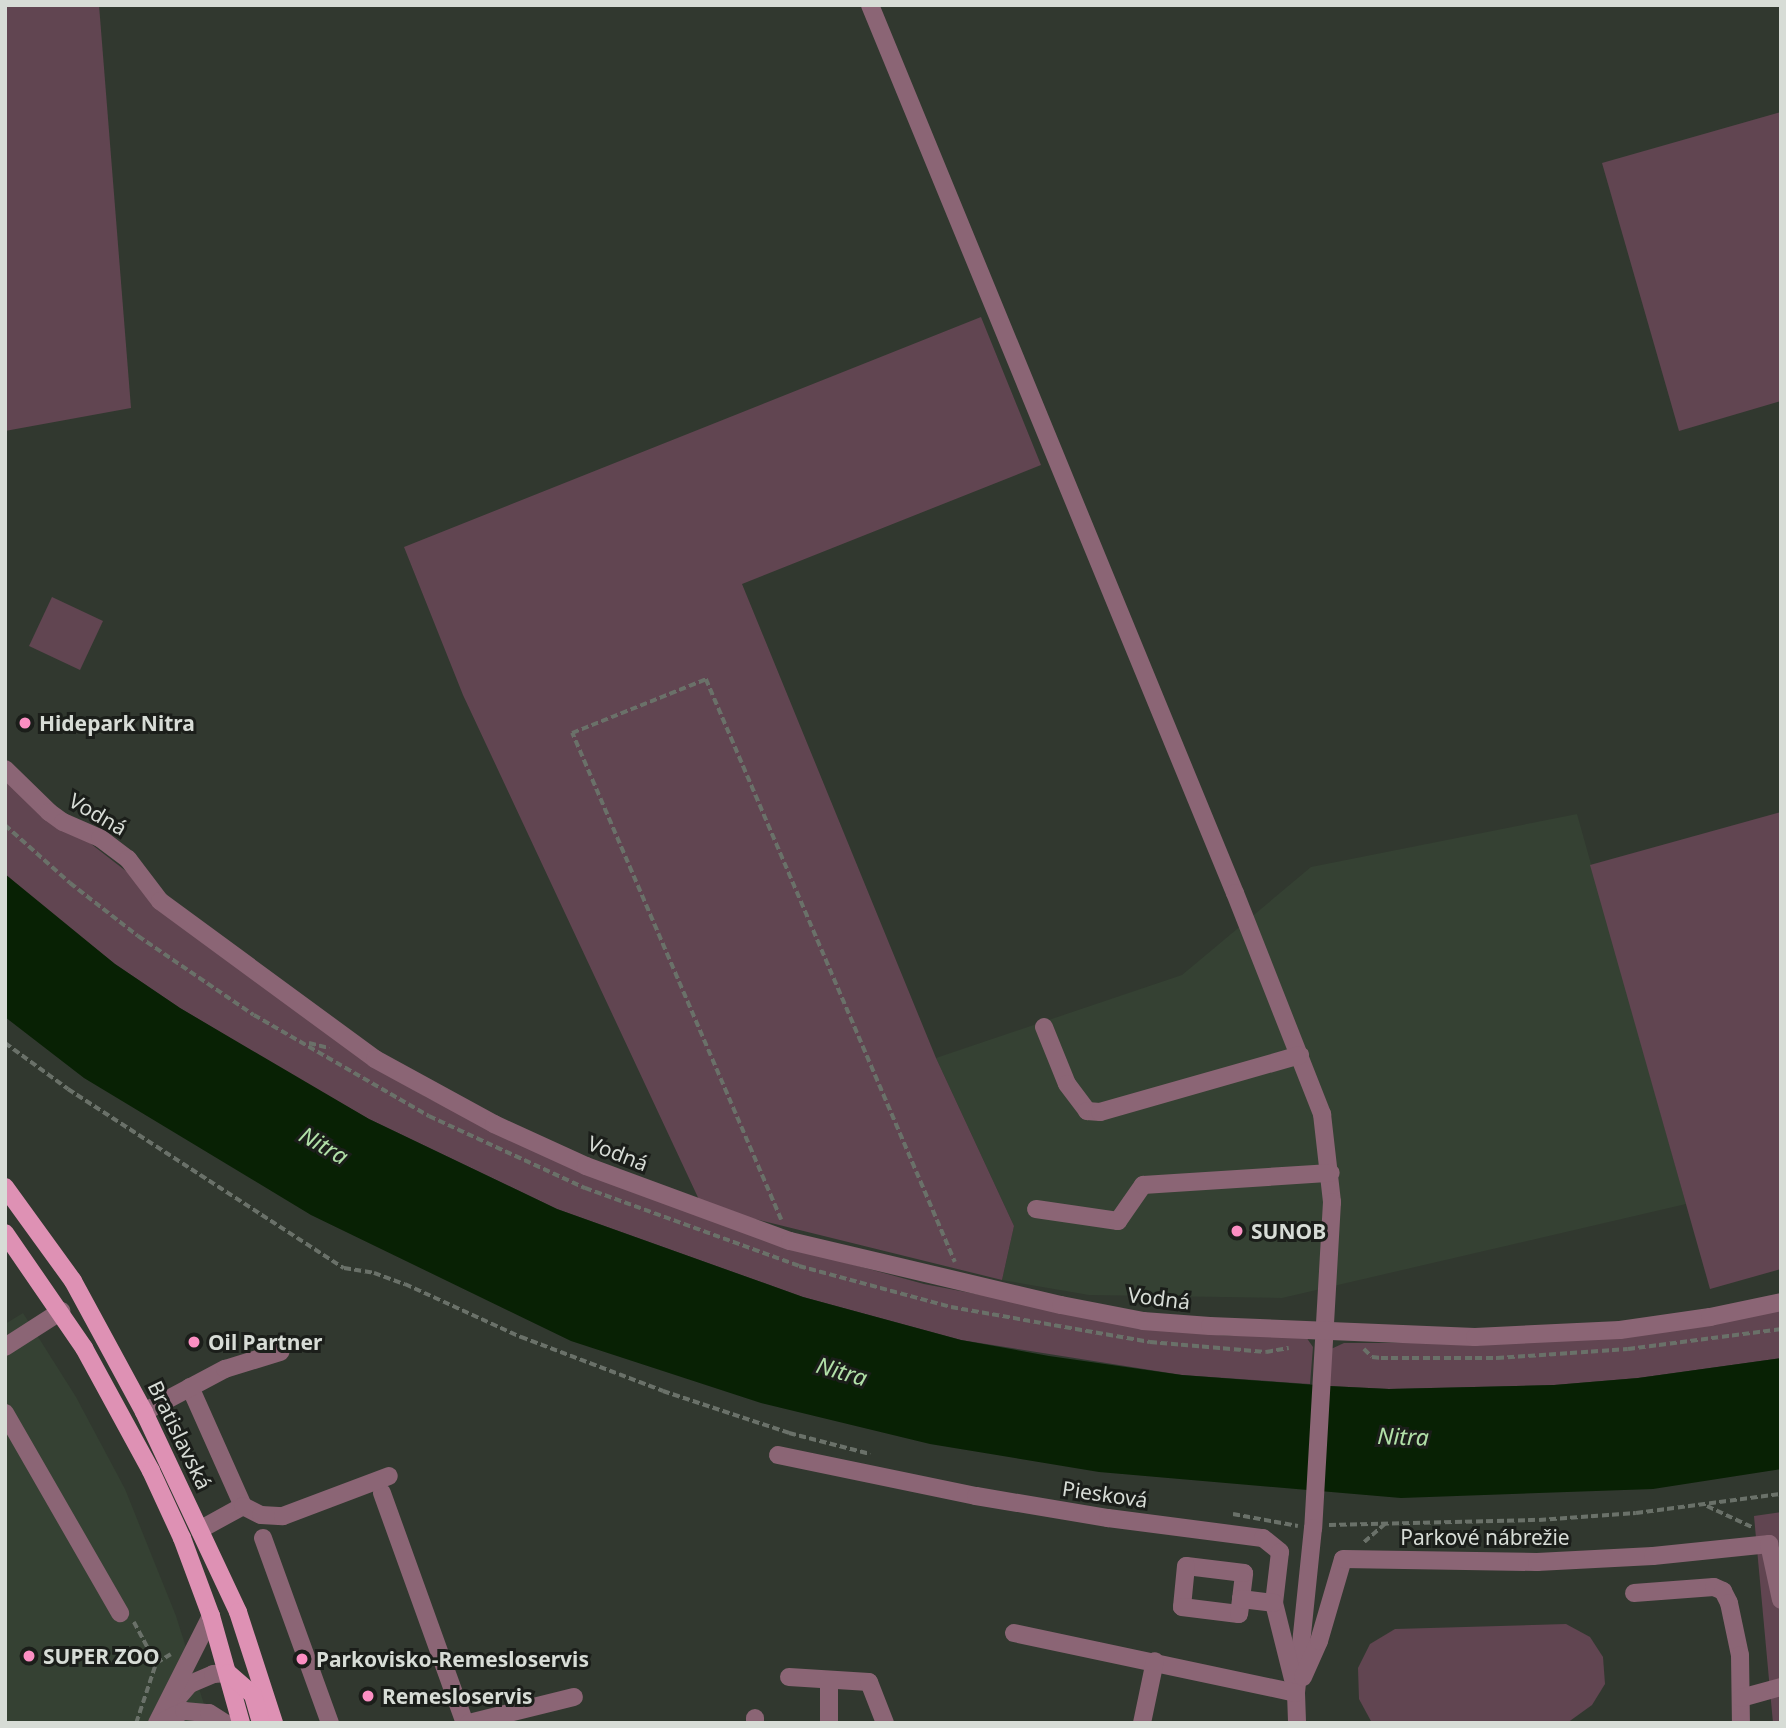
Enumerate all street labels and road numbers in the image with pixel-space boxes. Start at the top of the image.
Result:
street label: Vodná [65,787,131,841]
street label: Vodná [584,1130,652,1176]
street label: Vodná [1126,1282,1192,1314]
street label: Bratislavská [143,1377,217,1493]
street label: Piesková [1061,1476,1149,1512]
street label: Parkové nábrežie [1400,1524,1570,1550]

